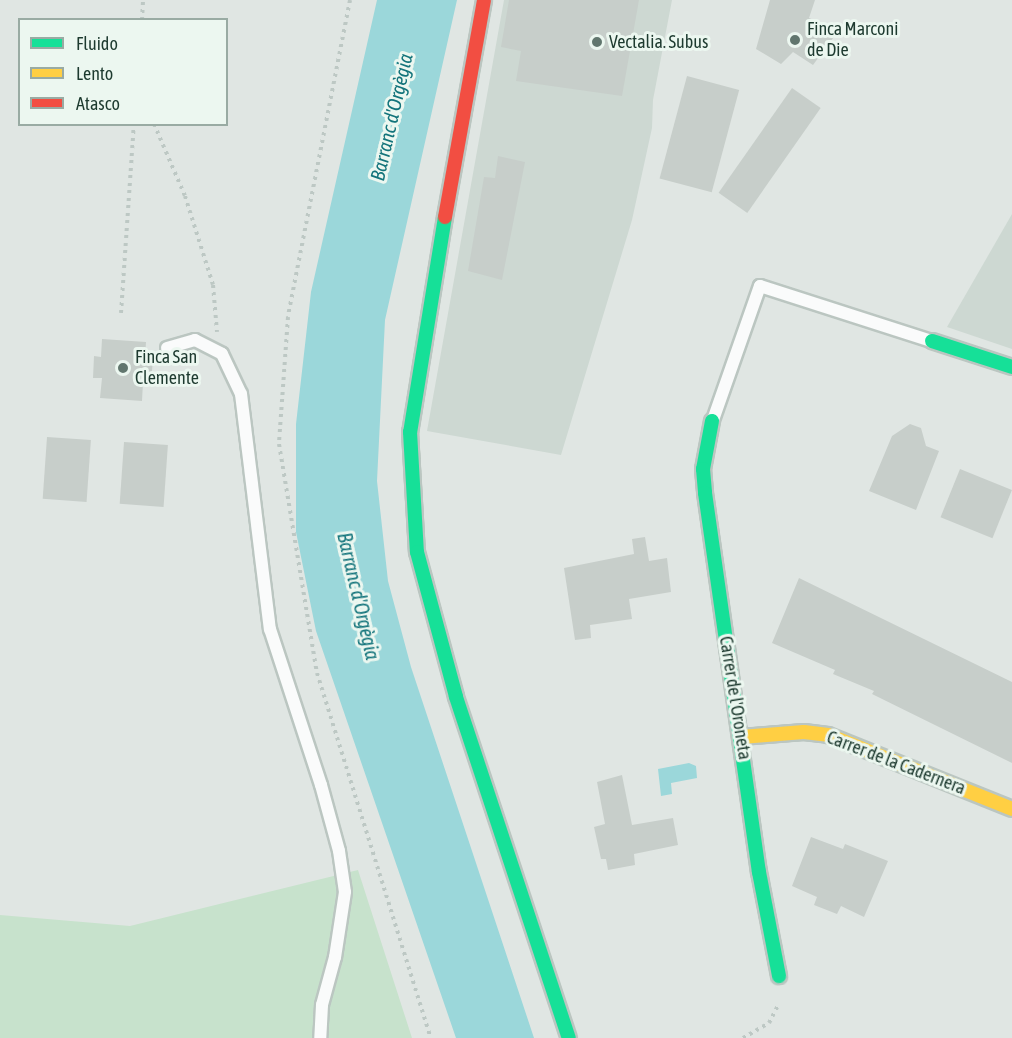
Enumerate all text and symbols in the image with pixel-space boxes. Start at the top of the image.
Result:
legend [18,18,228,126]
place label: Finca Marconi de Die [807,19,898,62]
place label: Vectalia. Subus [609,31,708,53]
text: Fluido [76,33,118,54]
marker: Finca Marconi de Die [788,33,802,47]
marker: Vectalia. Subus [590,35,604,49]
water label: Barranc d'Orgègia [365,51,417,183]
text: Lento [76,63,113,84]
text: Atasco [76,93,120,114]
place label: Finca San Clemente [135,347,199,389]
marker: Finca San Clemente [116,361,130,375]
water label: Barranc d'Orgègia [333,530,385,662]
street label: Carrer de l'Oroneta [715,635,755,761]
street label: Carrer de la Cadernera [824,727,968,799]

